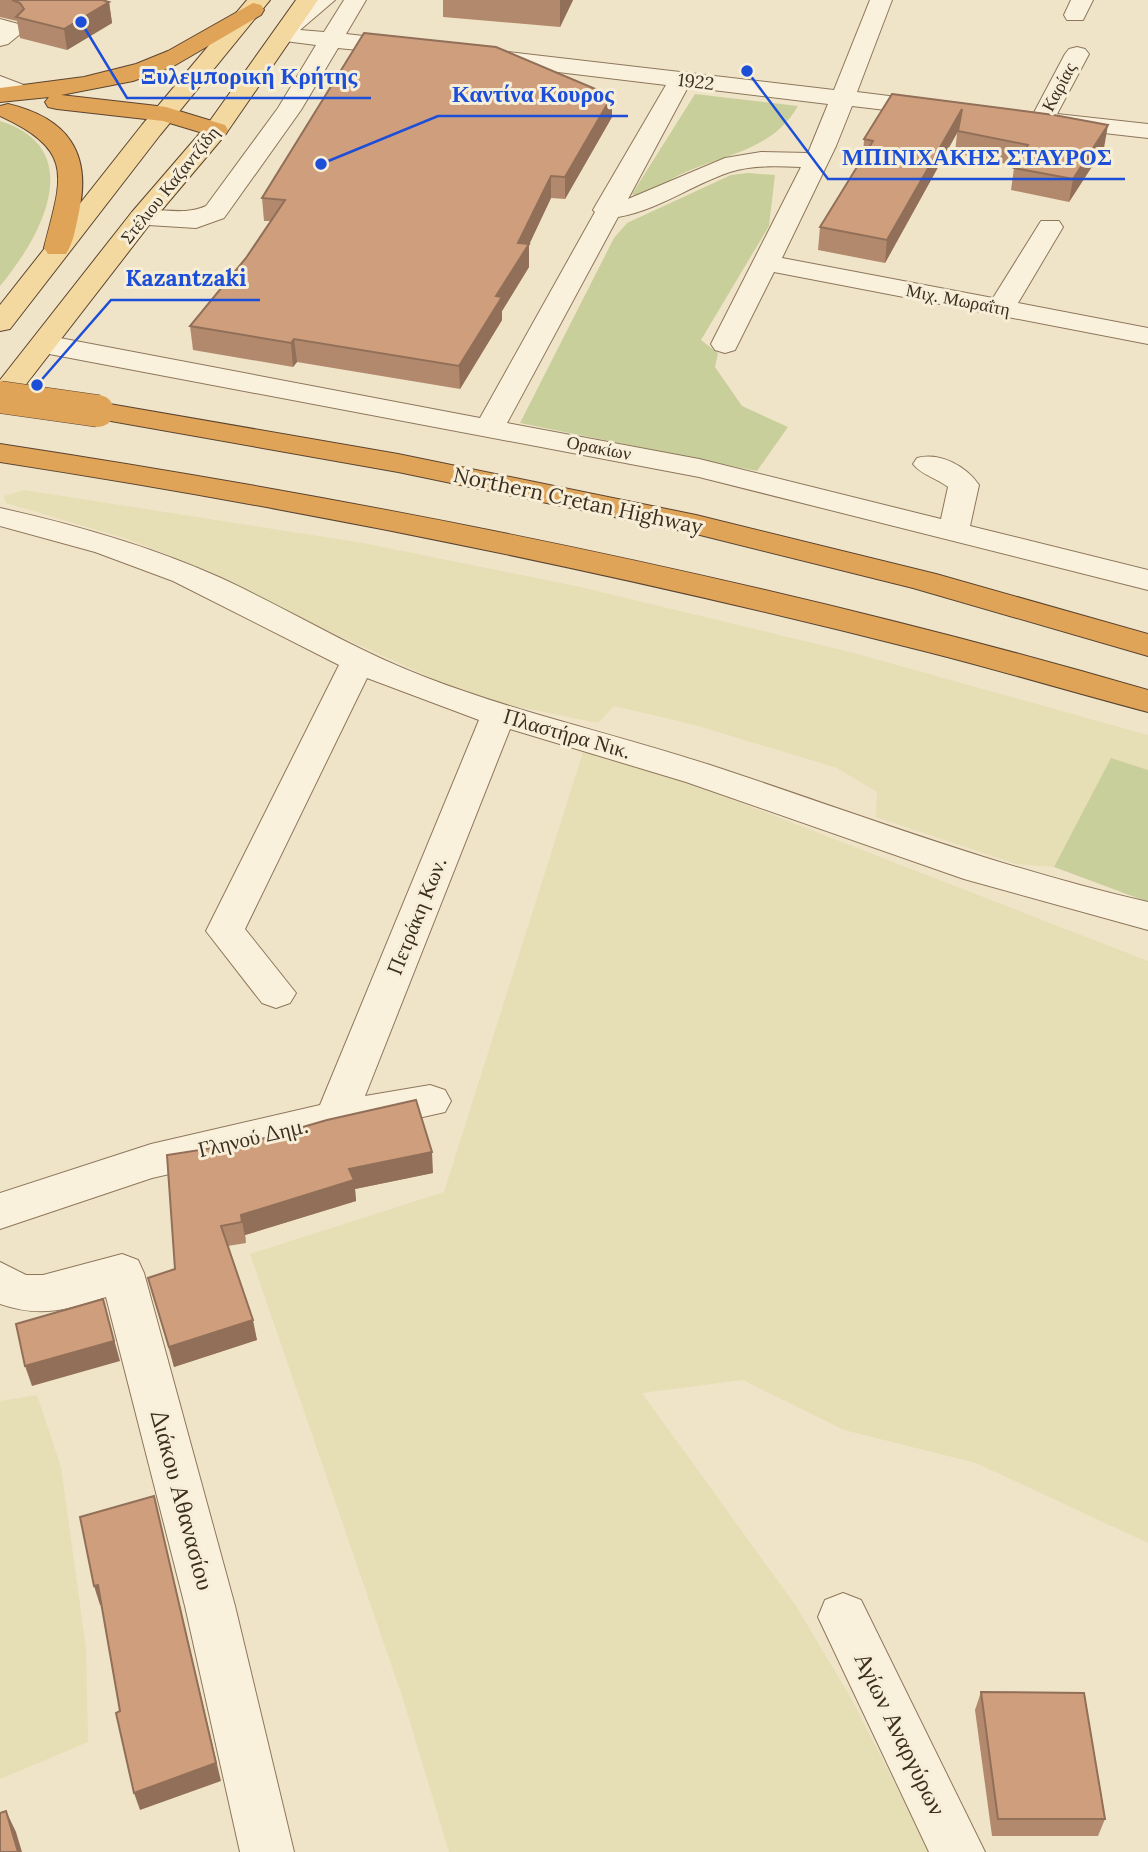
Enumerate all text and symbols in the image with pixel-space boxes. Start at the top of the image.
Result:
callout: Ξυλεμπορική Κρήτης [127,54,371,98]
street label: Καρίας [1036,58,1081,115]
text: Ξυλεμπορική Κρήτης [141,61,357,90]
street label: 1922 [677,68,715,95]
callout: Καντίνα Κουρος [438,72,628,116]
text: Καντίνα Κουρος [452,79,614,108]
street label: Στέλιου Καζαντζίδη [115,121,224,248]
callout: ΜΠΙΝΙΧΑΚΗΣ ΣΤΑΥΡΟΣ [828,135,1125,179]
text: ΜΠΙΝΙΧΑΚΗΣ ΣΤΑΥΡΟΣ [842,142,1112,171]
callout: Kazantzaki [111,256,260,300]
text: Kazantzaki [125,263,247,292]
street label: Μιχ. Μωραΐτη [904,278,1012,321]
street label: Ορακίων [565,430,633,465]
street label: Northern Cretan Highway [451,461,705,540]
street label: Πλαστήρα Νικ. [500,702,634,765]
street label: Πετράκη Κων. [381,853,452,979]
street label: Γληνού Δημ. [195,1112,311,1163]
street label: Διάκου Αθανασίου [143,1406,221,1594]
street label: Αγίων Αναργύρων [848,1647,953,1821]

